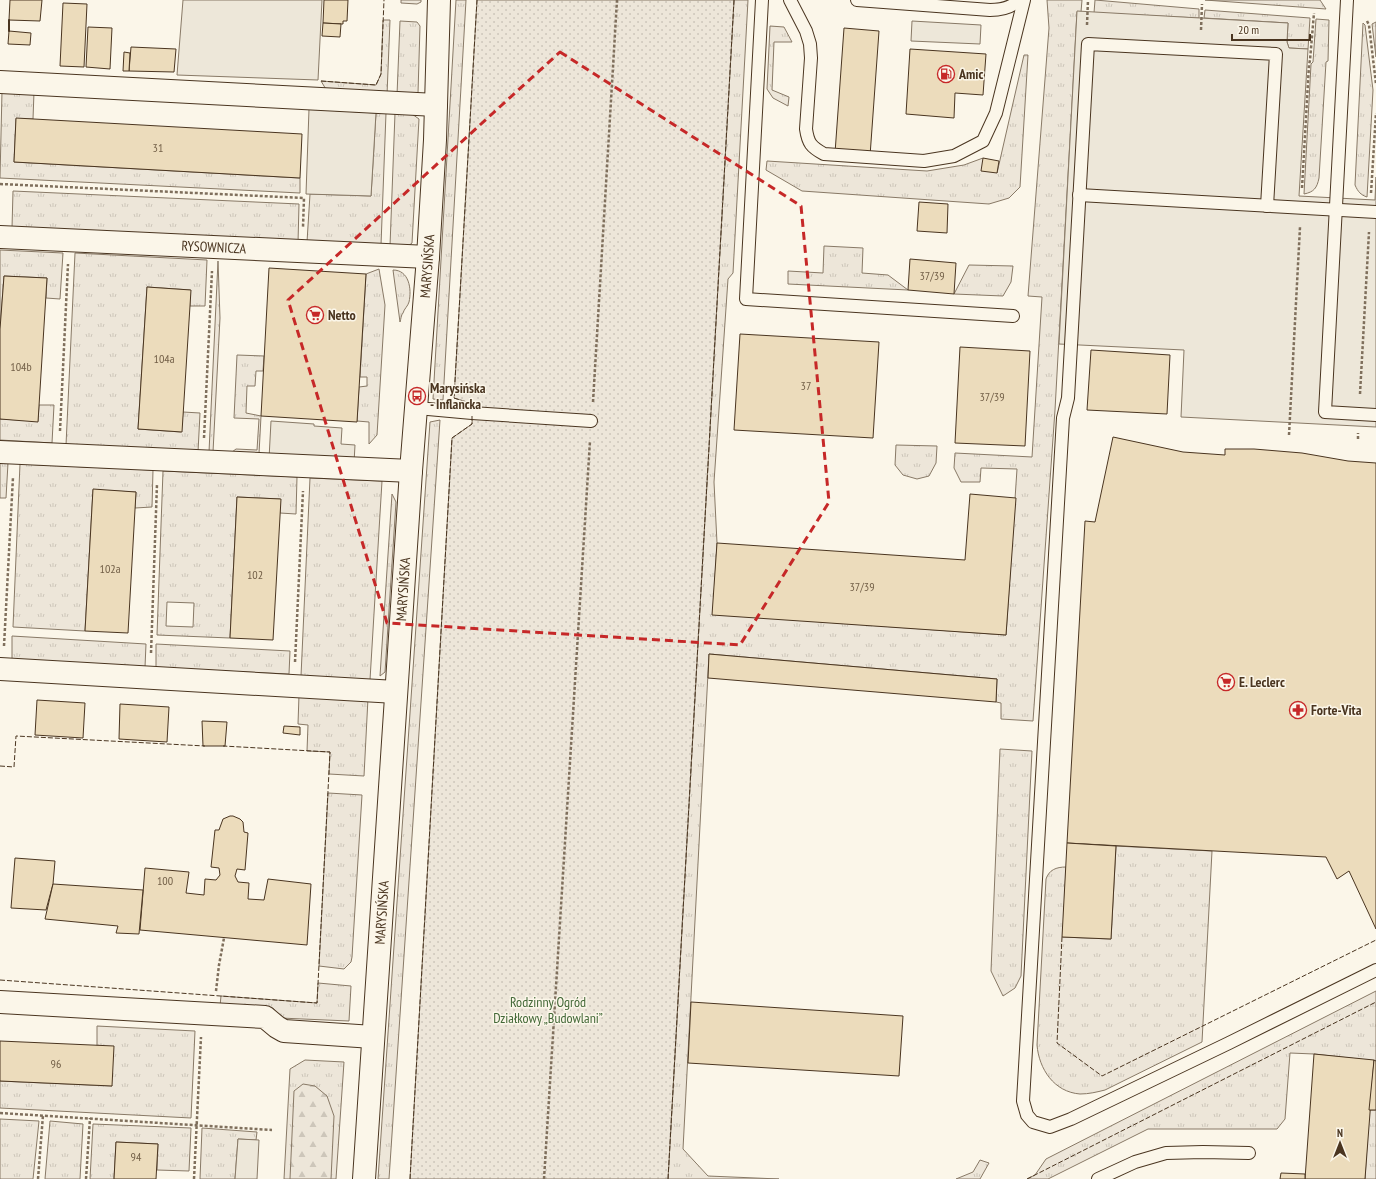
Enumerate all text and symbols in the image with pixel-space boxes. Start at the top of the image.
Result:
scale bar [1232,16,1310,42]
text: 20 m [1238,22,1259,37]
fuel station icon: Amic [936,64,956,84]
place label: Amic [958,65,983,83]
house number: 31 [153,140,163,155]
street label: MARYSIŃSKA [416,233,438,299]
street label: RYSOWNICZA [181,236,247,258]
house number: 37/39 [919,268,945,283]
supermarket icon: Netto [305,305,325,325]
place label: Netto [328,306,356,324]
house number: 104a [153,351,175,366]
house number: 104b [10,359,32,374]
house number: 37 [801,378,811,393]
place label: Marysińska - Inflancka [430,379,486,413]
bus stop icon: Marysińska - Inflancka [407,386,427,406]
house number: 37/39 [979,389,1005,404]
street label: MARYSIŃSKA [392,556,414,622]
house number: 102a [99,561,121,576]
house number: 102 [247,567,263,582]
house number: 37/39 [849,579,875,594]
supermarket icon: E. Leclerc [1216,672,1236,692]
place label: E. Leclerc [1239,673,1285,691]
pharmacy icon: Forte-Vita [1288,700,1308,720]
place label: Forte-Vita [1311,701,1362,719]
house number: 100 [157,873,173,888]
street label: MARYSIŃSKA [371,880,393,945]
park label: Rodzinny Ogród Działkowy „Budowlani” [493,993,603,1027]
house number: 96 [51,1056,61,1071]
north arrow [1320,1123,1360,1163]
text: N [1337,1126,1343,1140]
house number: 94 [131,1149,142,1164]

